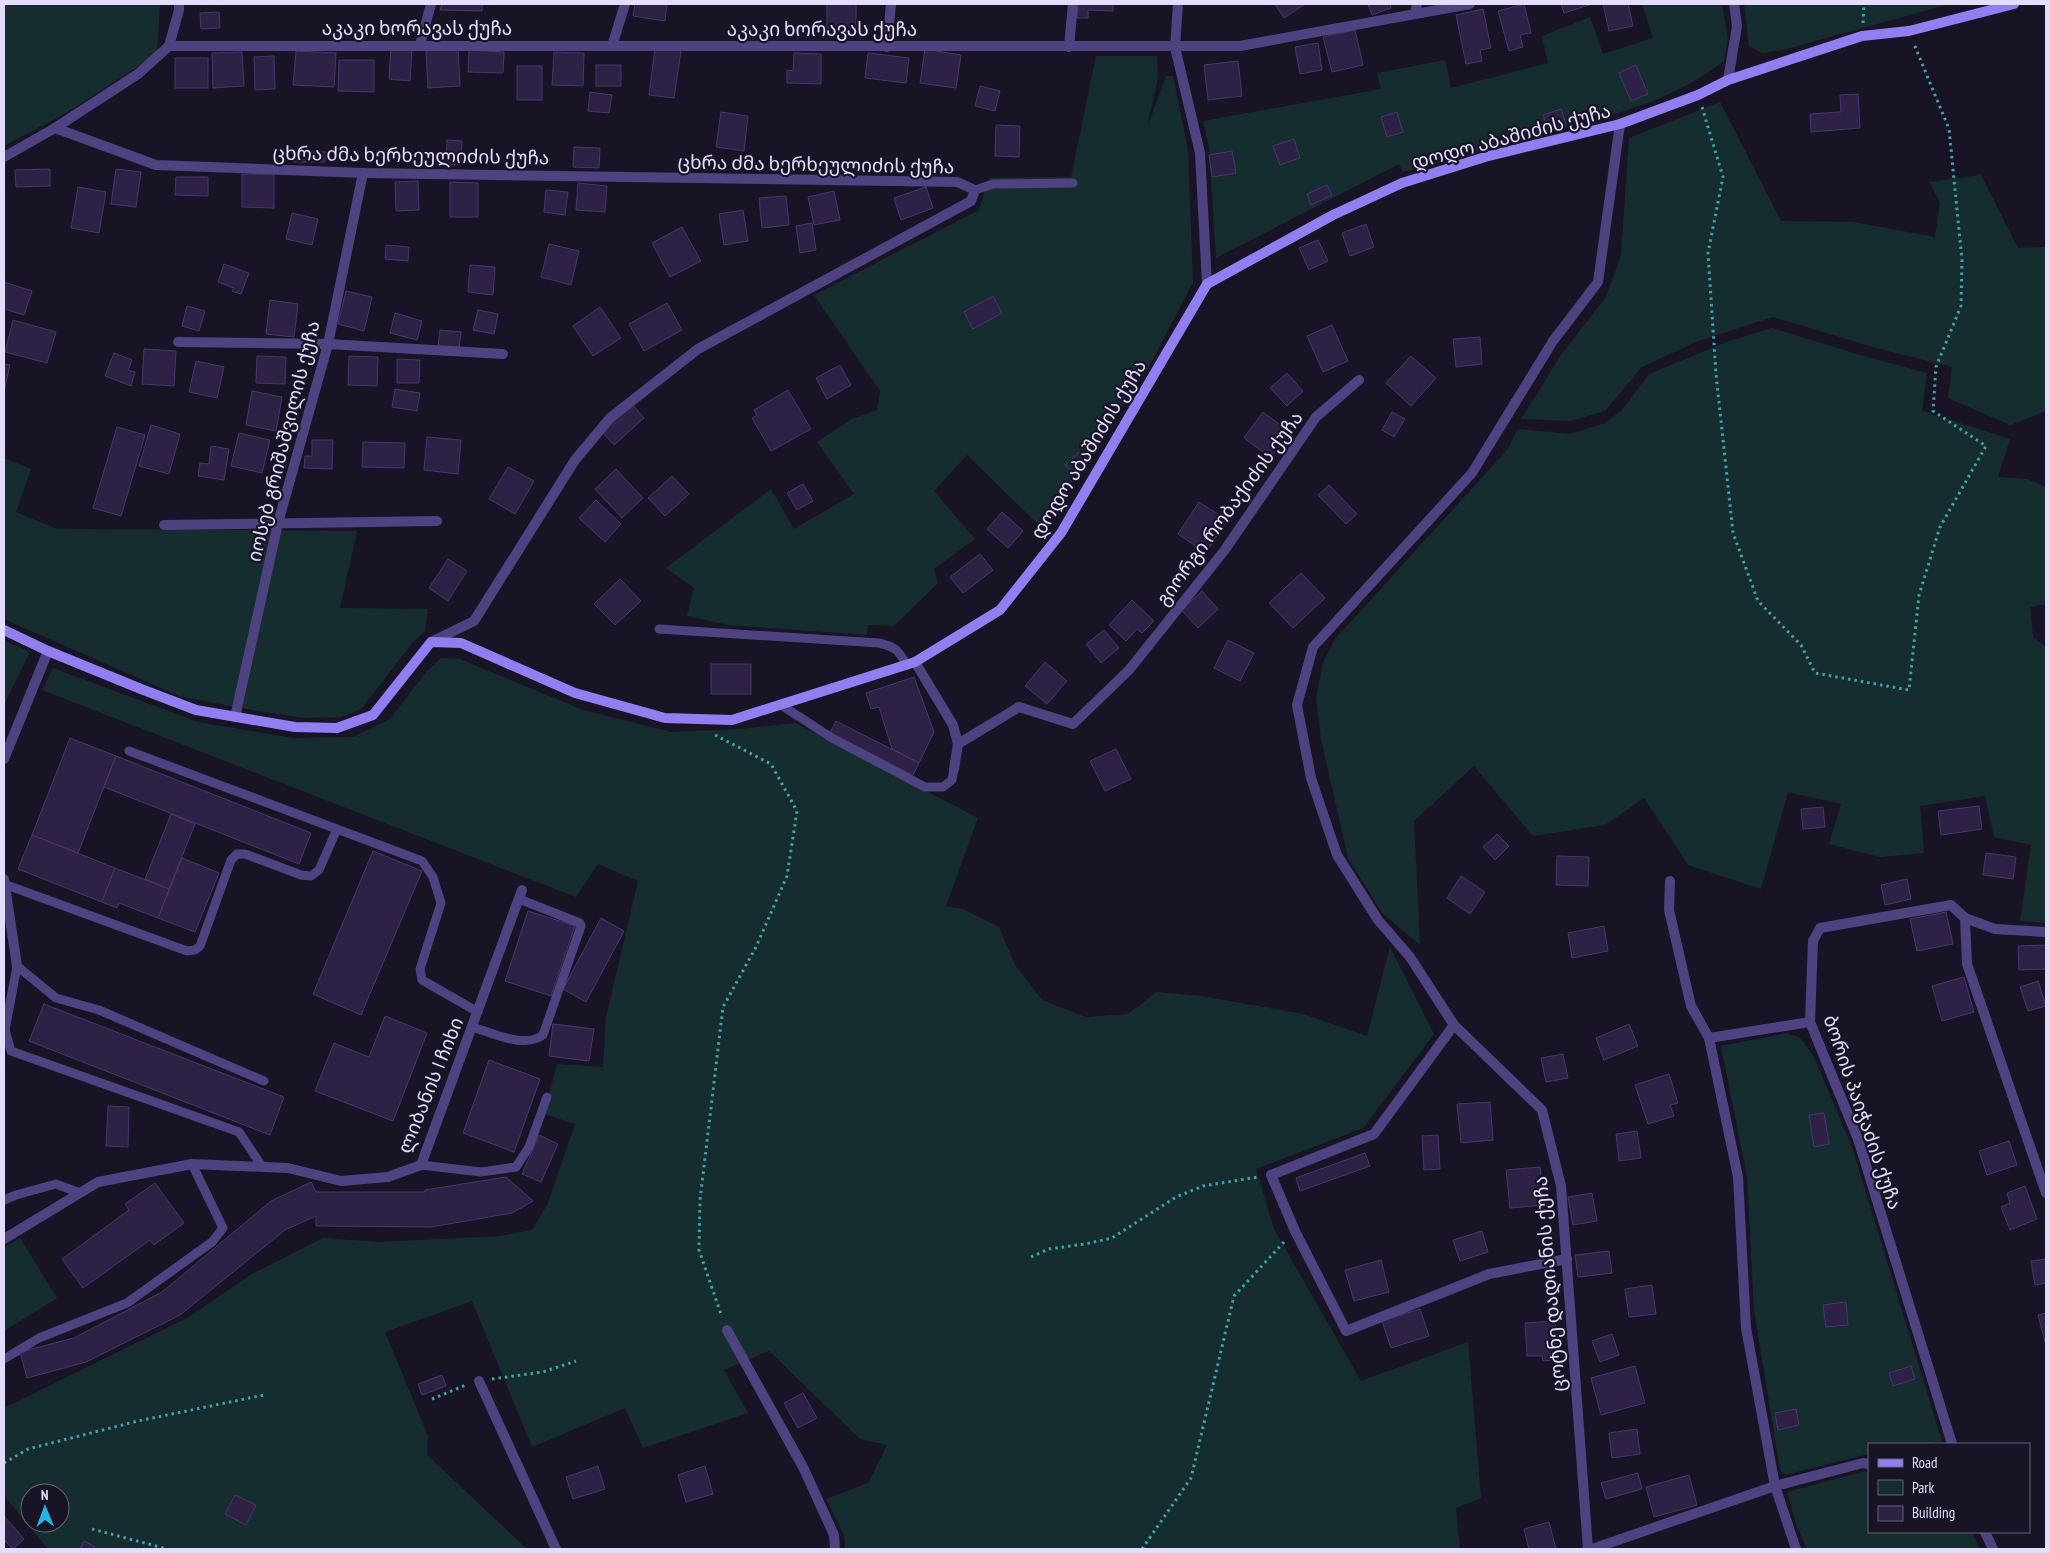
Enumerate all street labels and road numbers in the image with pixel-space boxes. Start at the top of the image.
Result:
street label: აკაკი ხორავას ქუჩა [322,16,512,40]
street label: აკაკი ხორავას ქუჩა [727,17,917,41]
street label: დოდო აბაშიძის ქუჩა [1409,98,1613,175]
street label: ცხრა ძმა ხერხეულიძის ქუჩა [272,141,549,170]
street label: ცხრა ძმა ხერხეულიძის ქუჩა [677,150,954,179]
street label: იოსებ გრიშაშვილის ქუჩა [241,318,326,564]
street label: დოდო აბაშიძის ქუჩა [1025,355,1152,544]
street label: გიორგი რობაქიძის ქუჩა [1150,406,1308,610]
street label: ბორის პაიჭაძის ქუჩა [1818,1012,1908,1212]
street label: ლიბანის I ჩიხი [392,1013,469,1157]
street label: ცოტნე დადიანის ქუჩა [1528,1175,1571,1393]

